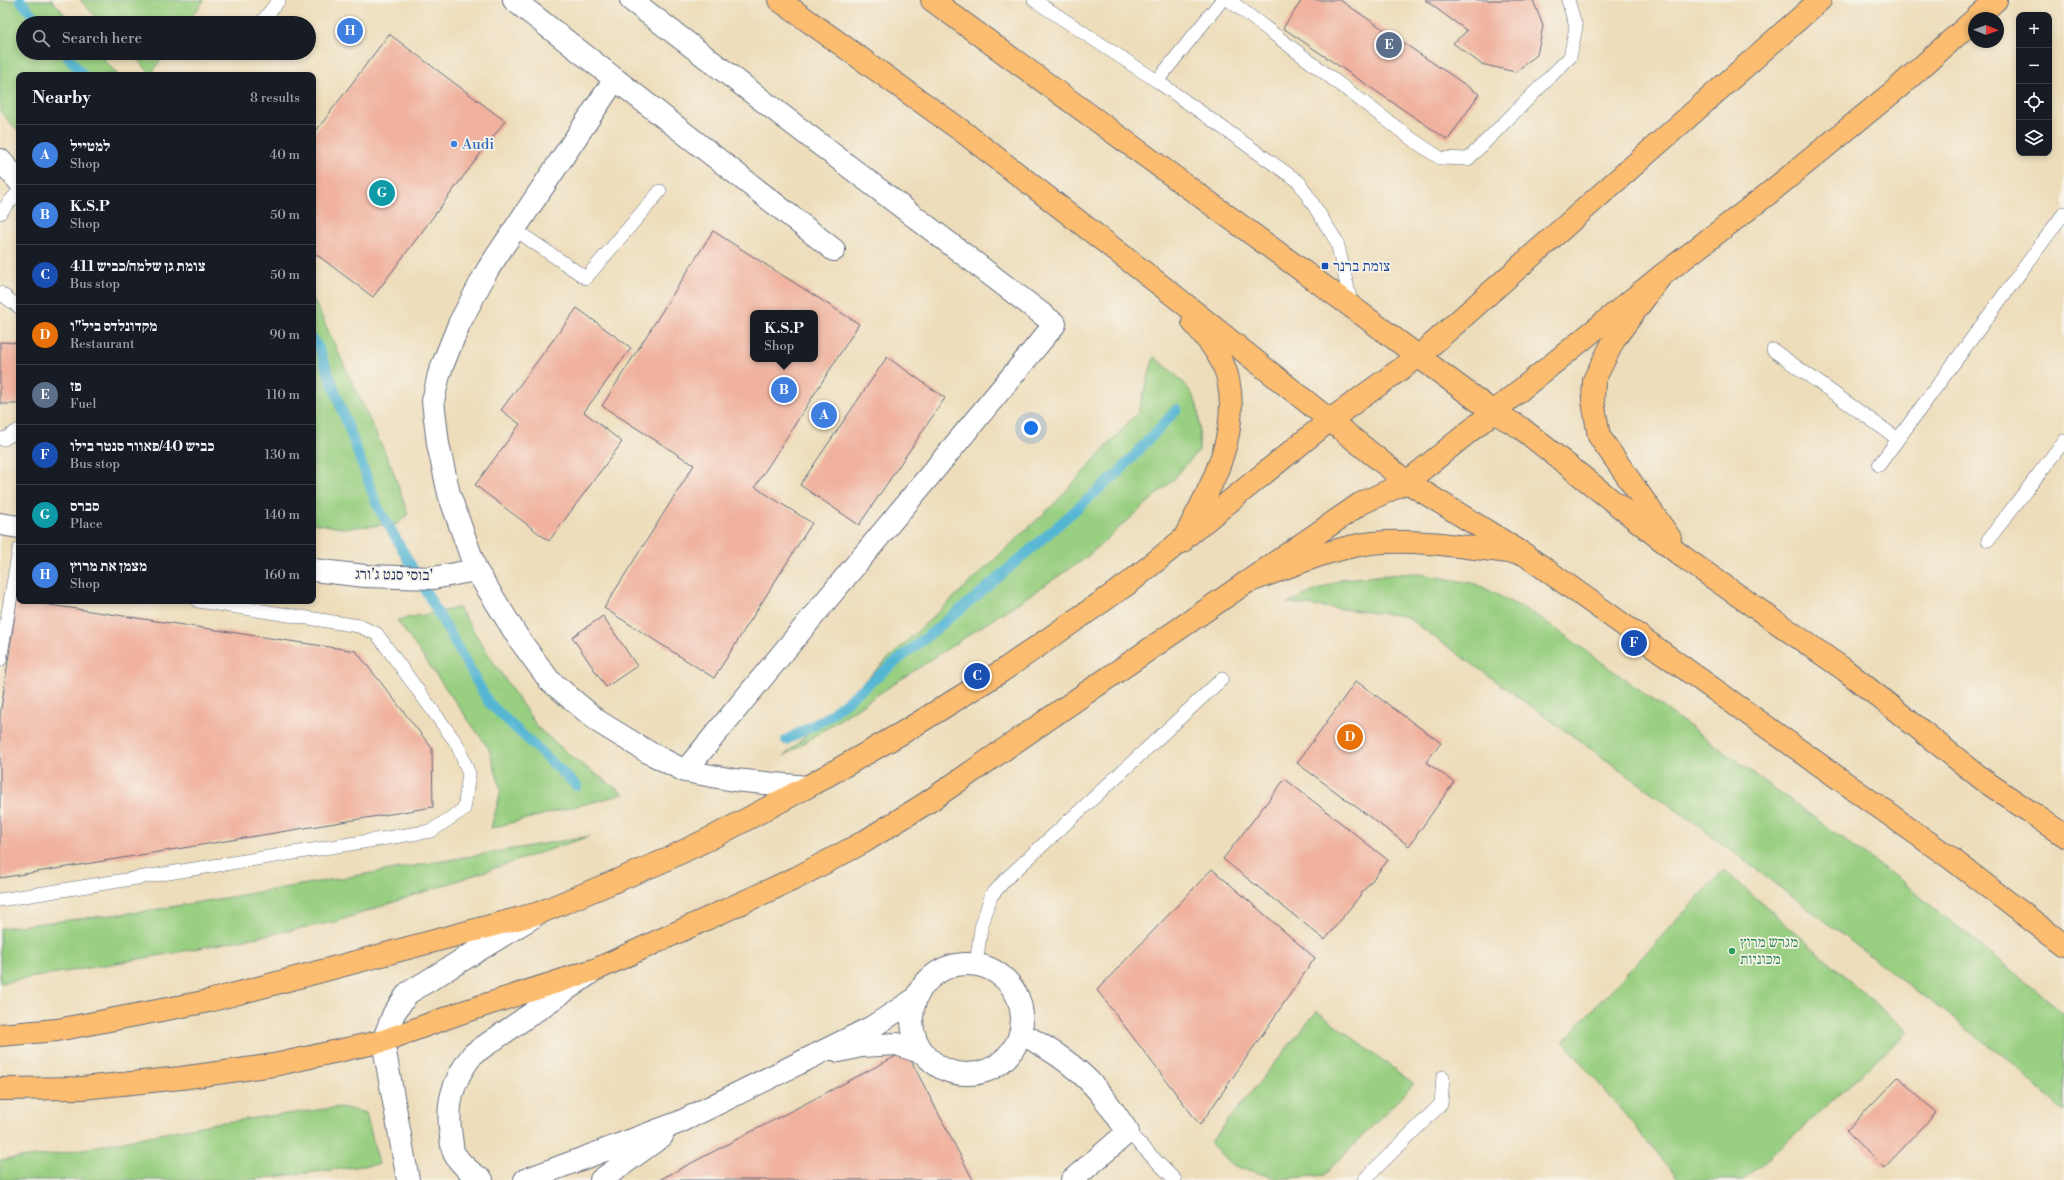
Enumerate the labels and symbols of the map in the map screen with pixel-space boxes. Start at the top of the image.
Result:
north arrow [1968,12,2004,48]
pin: H [337,16,363,46]
pin: E [1376,30,1402,60]
place label: Audi [461,135,494,154]
marker: Audi [449,139,459,149]
pin: G [369,178,395,208]
place label: צומת ברנר [1333,257,1390,276]
marker: צומת ברנר [1320,261,1330,271]
pin: B [771,375,797,405]
pin: A [811,400,837,430]
your location [1021,418,1041,438]
street label: בוסי סנט ג'ורג' [355,565,433,585]
pin: F [1621,628,1647,658]
pin: C [964,661,990,691]
pin: D [1337,722,1363,752]
place label: מגרש מרוץ מכוניות [1740,933,1798,969]
marker: מגרש מרוץ מכוניות [1727,946,1737,956]

